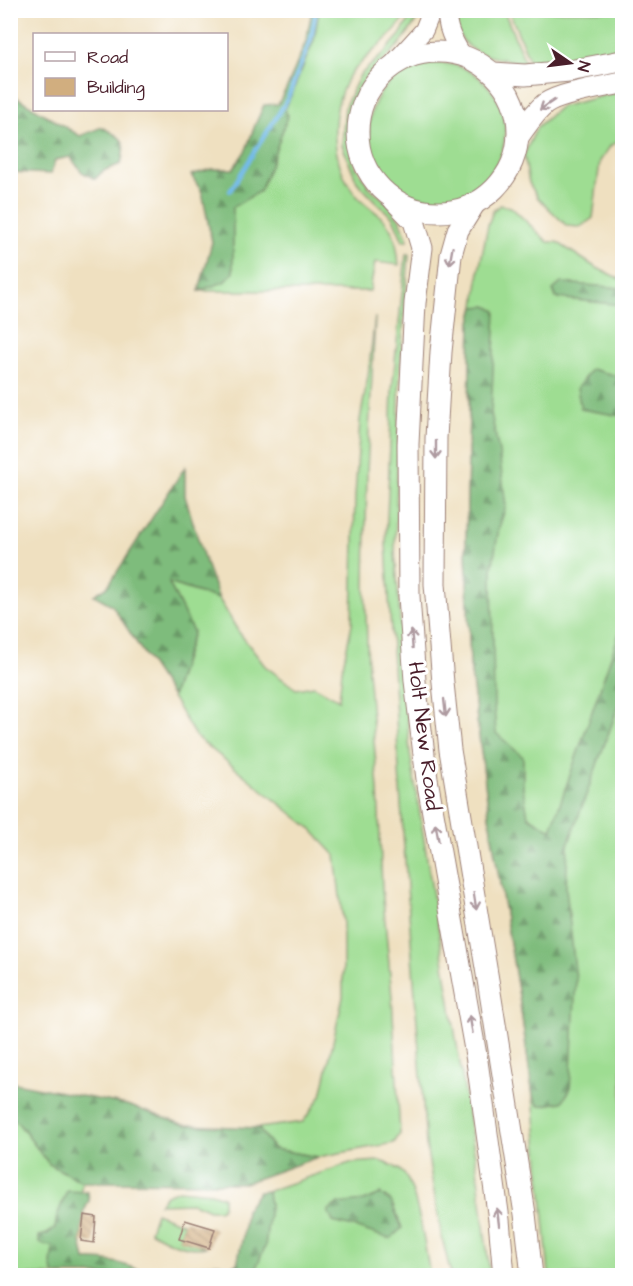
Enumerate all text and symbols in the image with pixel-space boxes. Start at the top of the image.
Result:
legend [33,33,228,111]
north arrow [540,33,600,93]
text: Road [87,45,128,70]
text: N [572,59,595,74]
text: Building [87,75,145,101]
one-way arrow [539,99,556,112]
one-way arrow [446,246,457,265]
one-way arrow [430,440,442,460]
one-way arrow [406,630,417,649]
street label: Holt New Road [399,660,449,812]
one-way arrow [440,697,451,717]
one-way arrow [431,823,442,843]
one-way arrow [470,890,481,910]
one-way arrow [465,1015,476,1035]
one-way arrow [492,1208,503,1228]

